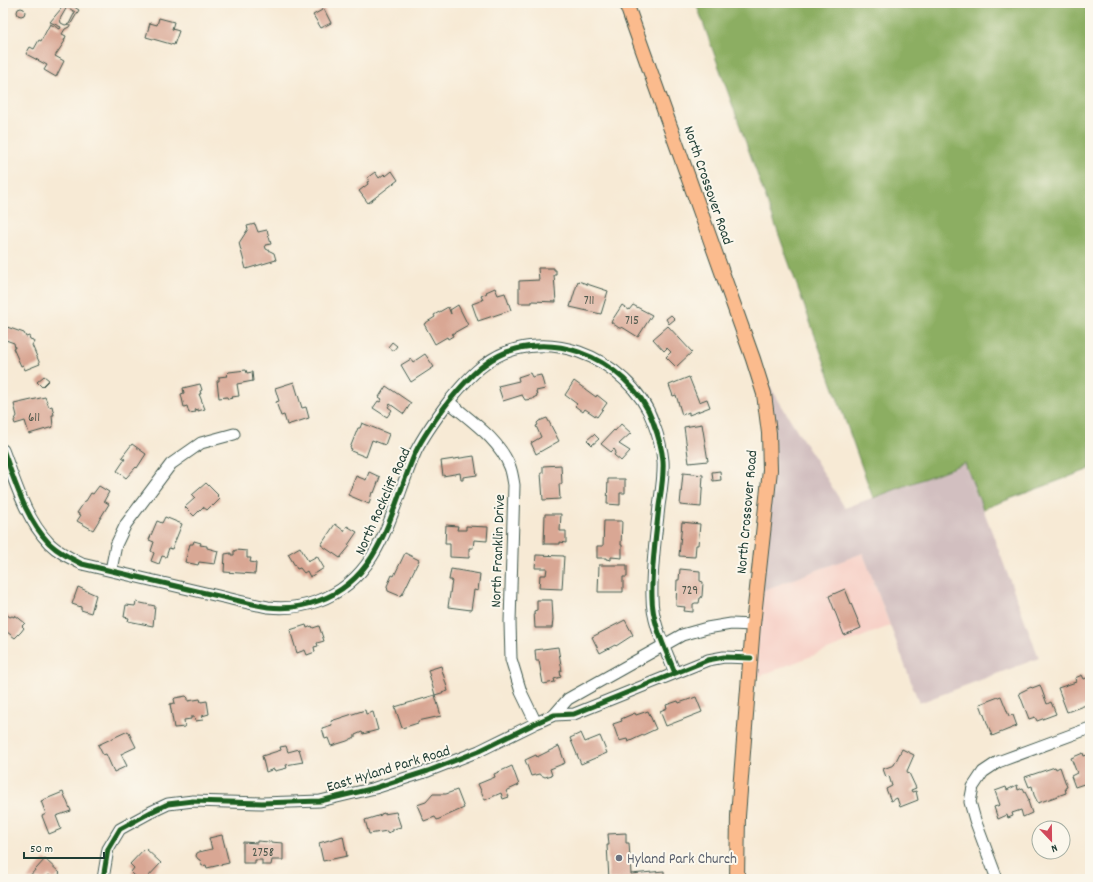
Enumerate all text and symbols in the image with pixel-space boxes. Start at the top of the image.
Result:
street label: North Crossover Road [676,123,738,248]
house number: 711 [584,292,594,311]
house number: 715 [625,312,639,331]
house number: 611 [28,409,40,428]
street label: North Rockcliff Road [350,445,417,559]
street label: North Crossover Road [732,449,764,575]
street label: North Franklin Drive [486,494,512,608]
house number: 729 [682,582,698,601]
street label: East Hyland Park Road [324,741,453,799]
north arrow [1031,820,1071,860]
scale bar [24,834,104,860]
text: N [1048,839,1060,856]
text: 50 m [30,841,53,858]
house number: 2758 [252,844,274,863]
place label: Hyland Park Church [627,849,737,871]
marker: Hyland Park Church [614,853,624,863]

